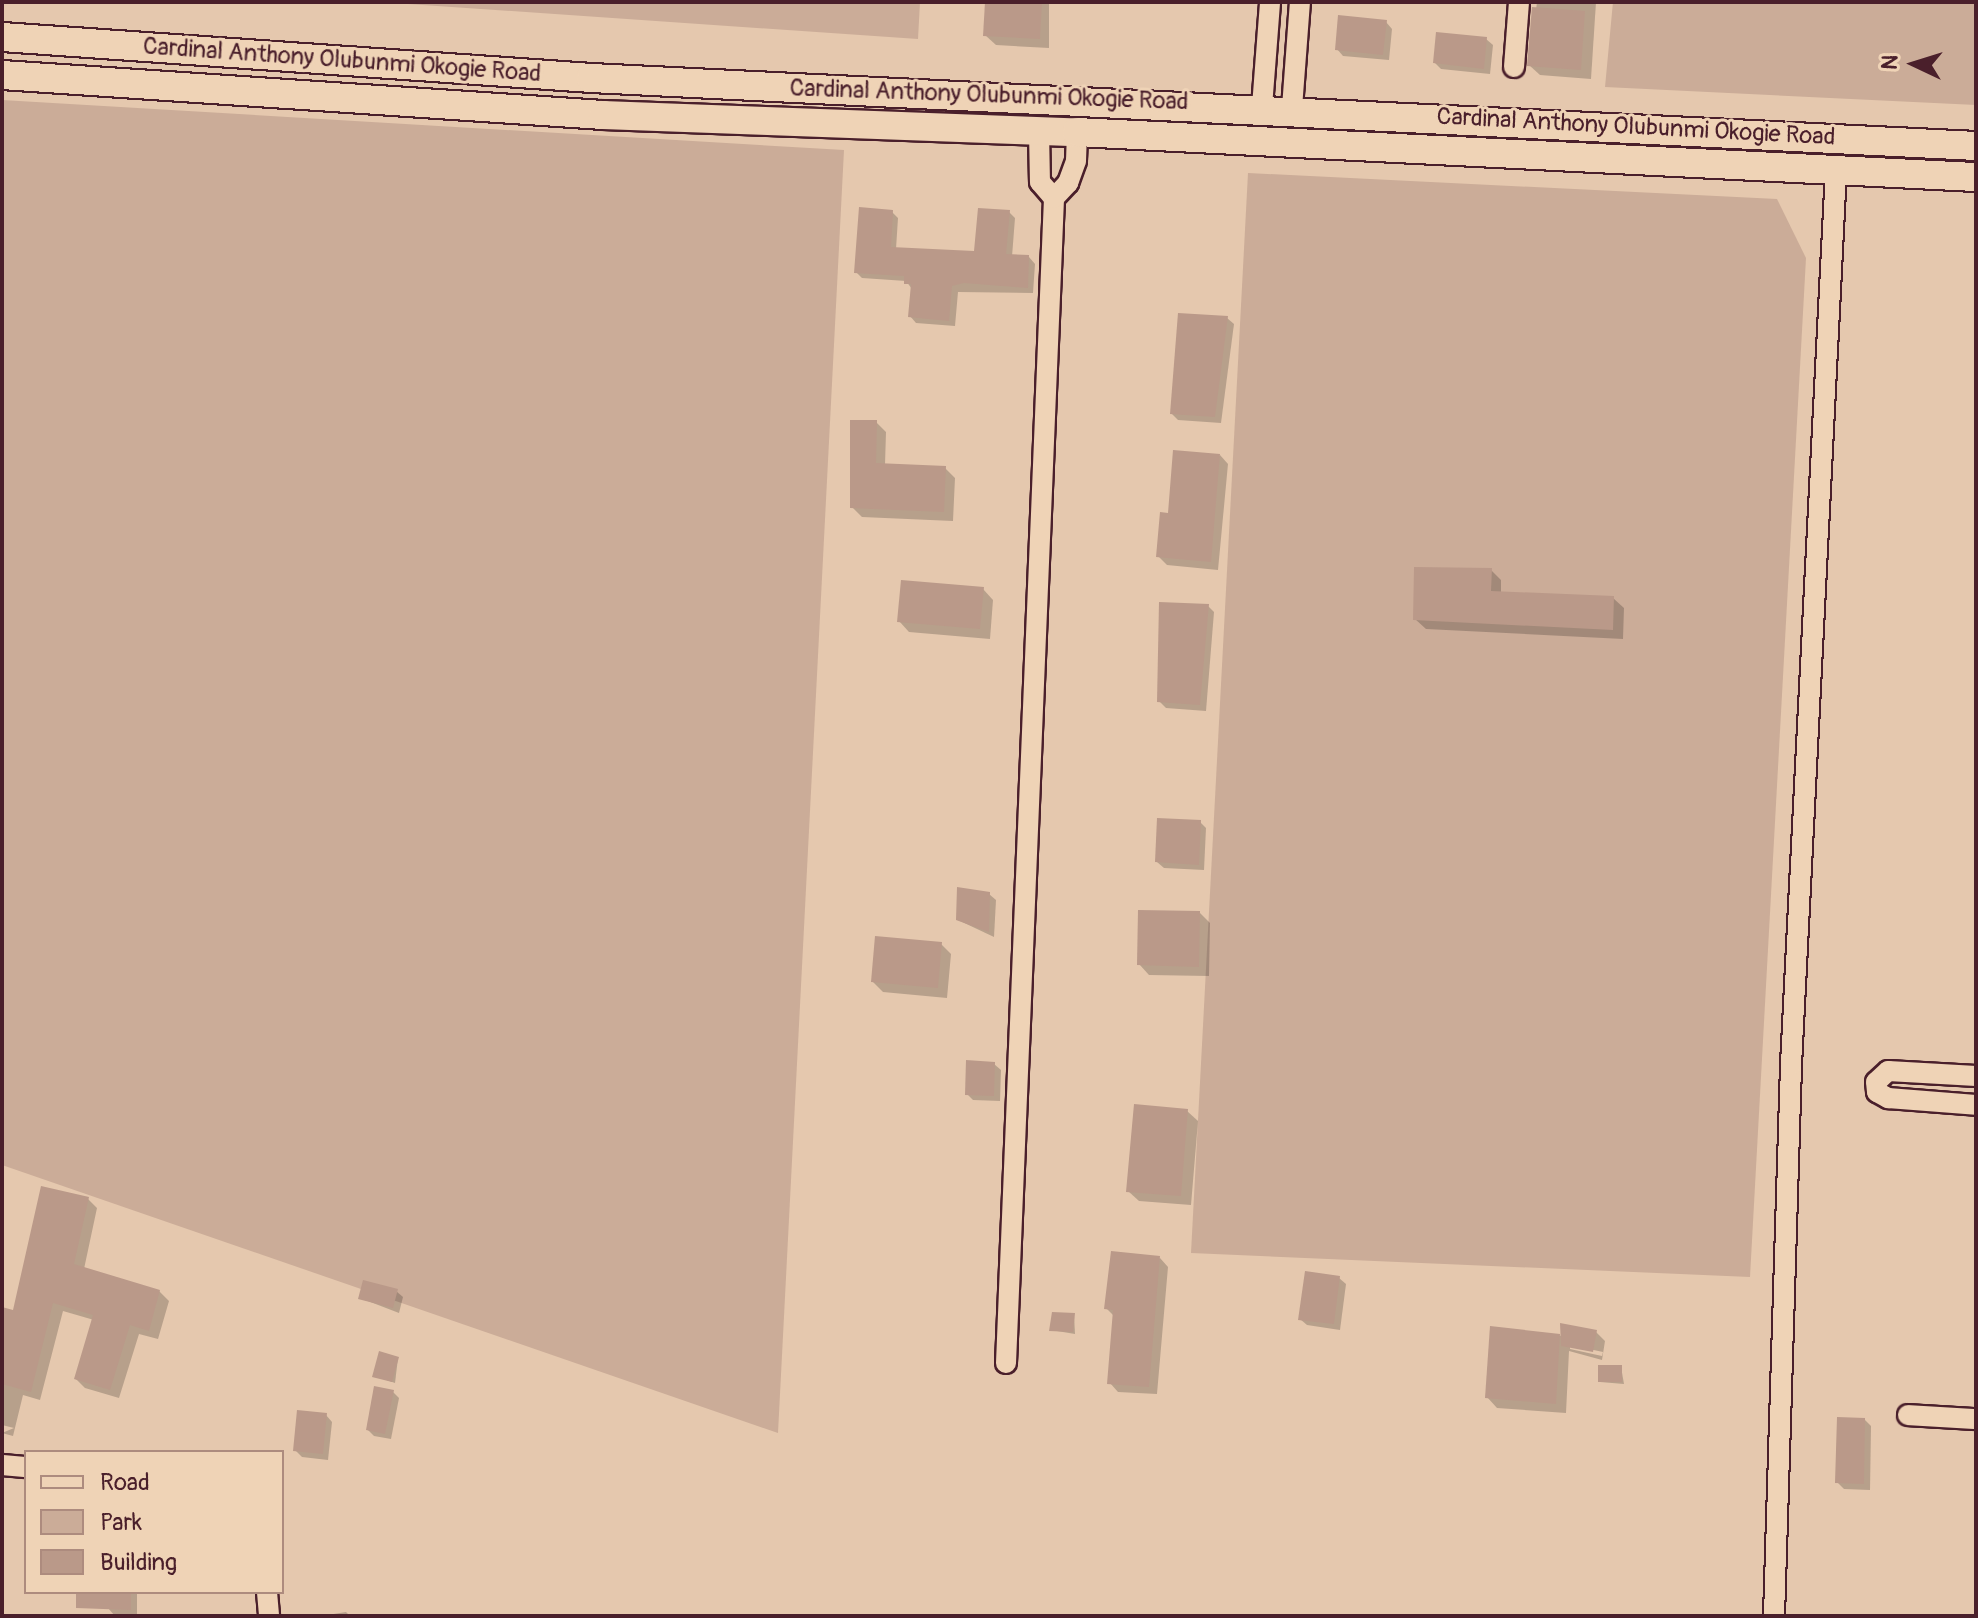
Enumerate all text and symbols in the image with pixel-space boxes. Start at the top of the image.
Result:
north arrow [1874,24,1954,104]
street label: Cardinal Anthony Olubunmi Okogie Road [142,32,542,88]
text: N [1876,54,1905,71]
street label: Cardinal Anthony Olubunmi Okogie Road [789,74,1189,116]
street label: Cardinal Anthony Olubunmi Okogie Road [1436,102,1836,152]
legend [24,1450,284,1594]
text: Road [100,1468,150,1497]
text: Park [100,1508,142,1537]
text: Building [100,1548,177,1577]

